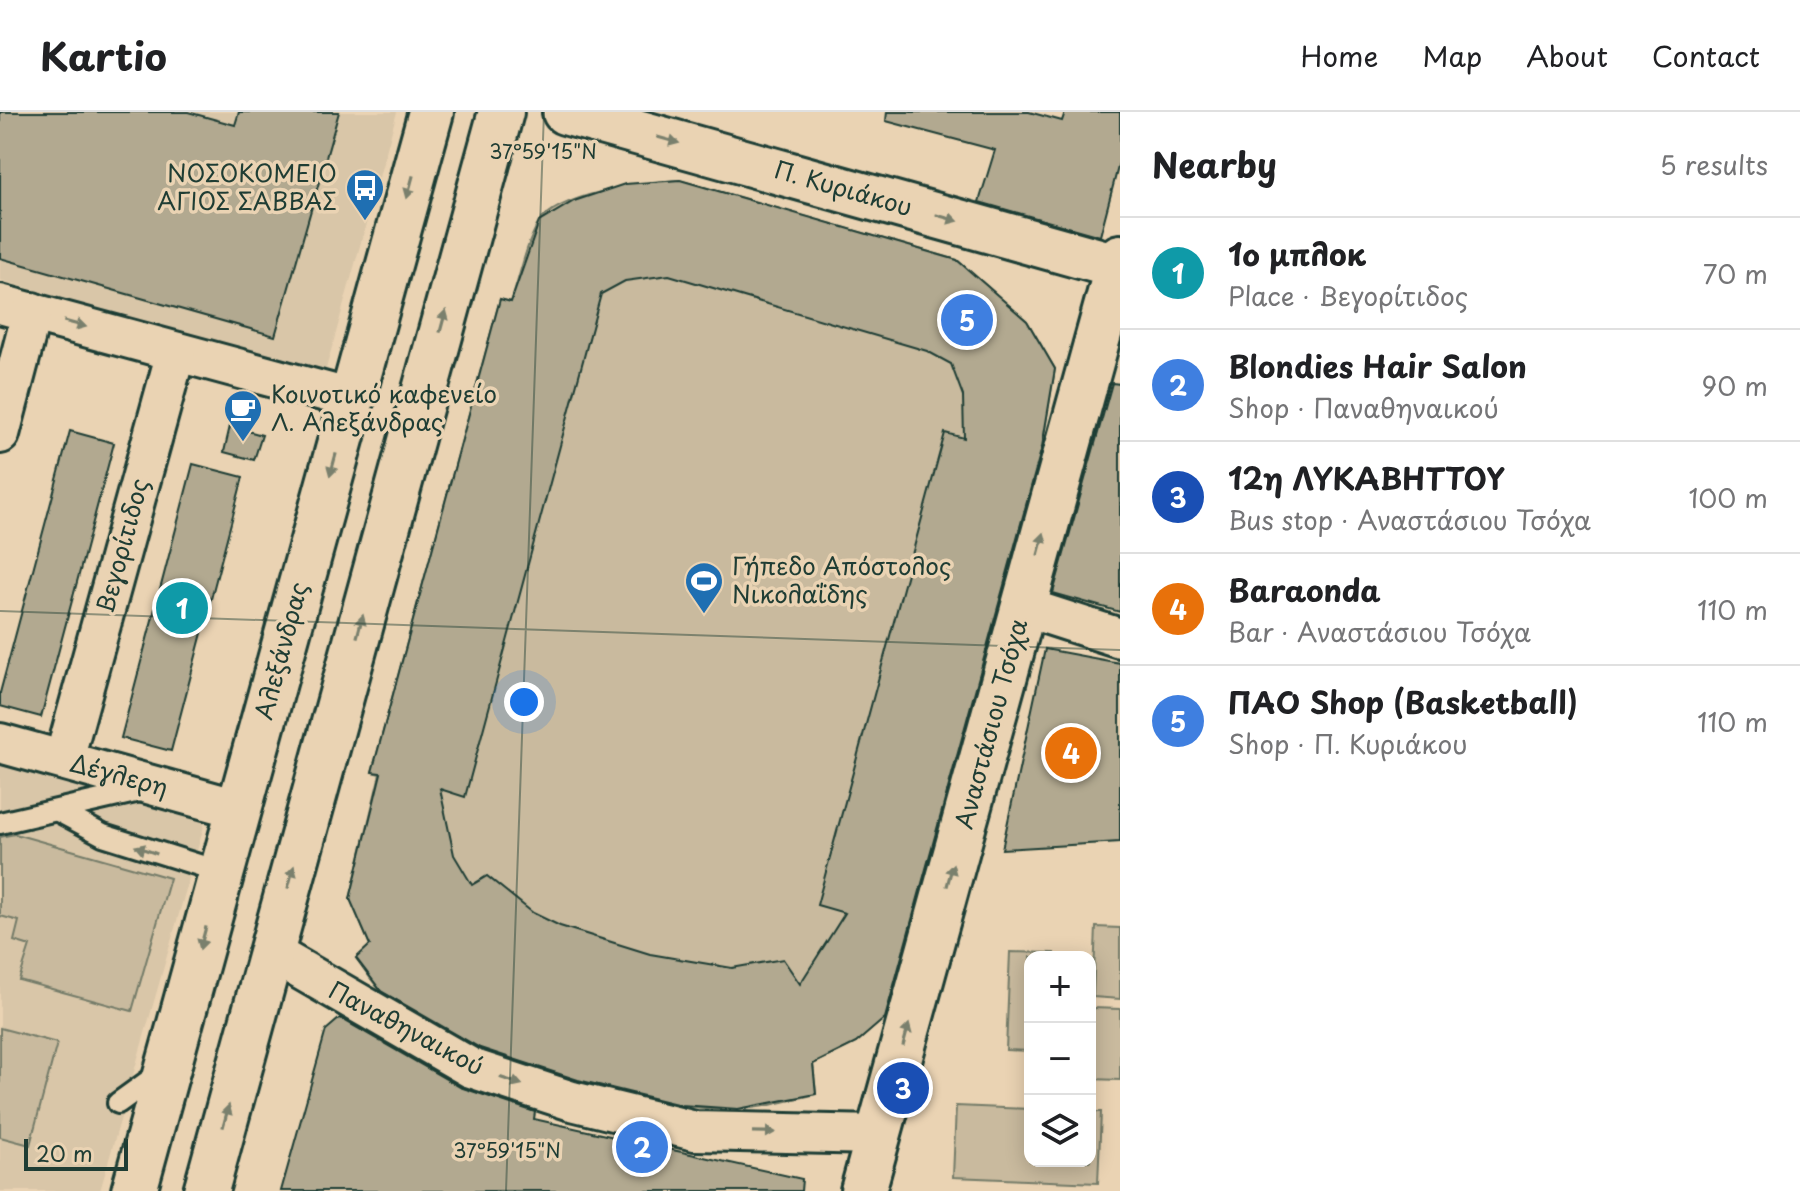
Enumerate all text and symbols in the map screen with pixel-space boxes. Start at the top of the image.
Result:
text: Kartio [40,27,167,84]
text: Home [1300,34,1378,77]
text: Map [1422,34,1482,77]
text: About [1526,34,1608,77]
text: Contact [1652,34,1760,77]
one-way arrow [655,135,680,147]
text: 37°59'15"N [489,136,597,166]
text: Nearby [1152,138,1277,190]
text: 5 results [1660,145,1768,184]
street label: Π. Κυριάκου [770,150,917,224]
place label: ΝΟΣΟΚΟΜΕΙΟ ΑΓΙΟΣ ΣΑΒΒΑΣ [157,154,337,218]
bus stop icon: ΝΟΣΟΚΟΜΕΙΟ ΑΓΙΟΣ ΣΑΒΒΑΣ [344,167,386,222]
one-way arrow [403,176,416,200]
one-way arrow [935,213,960,225]
text: 1ο μπλοκ [1228,231,1366,276]
text: 1 [1172,254,1184,293]
text: 70 m [1703,254,1768,293]
text: Place · Βεγορίτιδος [1228,276,1468,315]
pin: 5 [941,290,993,350]
one-way arrow [437,308,450,332]
one-way arrow [63,319,88,331]
text: Blondies Hair Salon [1228,343,1527,388]
text: 2 [1169,366,1187,405]
text: 90 m [1701,366,1768,405]
place label: Κοινοτικό καφενείο Λ. Αλεξάνδρας [271,375,497,439]
cafe icon: Κοινοτικό καφενείο Λ. Αλεξάνδρας [222,388,264,443]
text: Shop · Παναθηναικού [1228,388,1499,427]
one-way arrow [327,452,339,477]
text: 12η ΛΥΚΑΒΗΤΤΟΥ [1228,455,1504,500]
street label: Βεγορίτιδος [86,474,156,617]
text: 3 [1169,478,1187,517]
text: 100 m [1688,478,1768,517]
text: Bus stop · Αναστάσιου Τσόχα [1228,500,1591,539]
one-way arrow [1036,531,1048,556]
place label: Γήπεδο Απόστολος Νικολαΐδης [732,547,951,611]
sports icon: Γήπεδο Απόστολος Νικολαΐδης [683,560,725,615]
text: Baraonda [1228,567,1381,612]
pin: 1 [156,578,208,638]
street label: Αλεξάνδρας [244,578,316,723]
text: 4 [1169,590,1187,629]
text: 110 m [1697,590,1768,629]
text: Bar · Αναστάσιου Τσόχα [1228,612,1531,651]
one-way arrow [354,613,366,638]
street label: Αναστάσιου Τσόχα [945,614,1035,833]
text: ΠΑΟ Shop (Basketball) [1228,679,1578,724]
your location [504,682,544,722]
text: 5 [1170,702,1186,741]
text: 110 m [1697,702,1768,741]
pin: 4 [1045,723,1097,783]
text: Shop · Π. Κυριάκου [1228,724,1467,763]
street label: Δέγλερη [67,744,173,804]
one-way arrow [134,843,158,855]
one-way arrow [944,863,957,887]
one-way arrow [285,864,298,888]
one-way arrow [196,926,208,951]
map controls [1024,951,1096,1167]
button: + [1024,951,1096,1023]
street label: Παναθηναικού [323,971,491,1083]
one-way arrow [900,1022,913,1046]
button: − [1024,1023,1096,1095]
pin: 3 [877,1058,929,1118]
one-way arrow [499,1075,523,1088]
button: layers [1024,1095,1096,1167]
one-way arrow [220,1103,233,1127]
pin: 2 [616,1117,668,1177]
one-way arrow [752,1126,777,1139]
scale bar [24,1135,128,1171]
text: 37°59'15"N [453,1135,561,1165]
text: 20 m [36,1136,93,1169]

